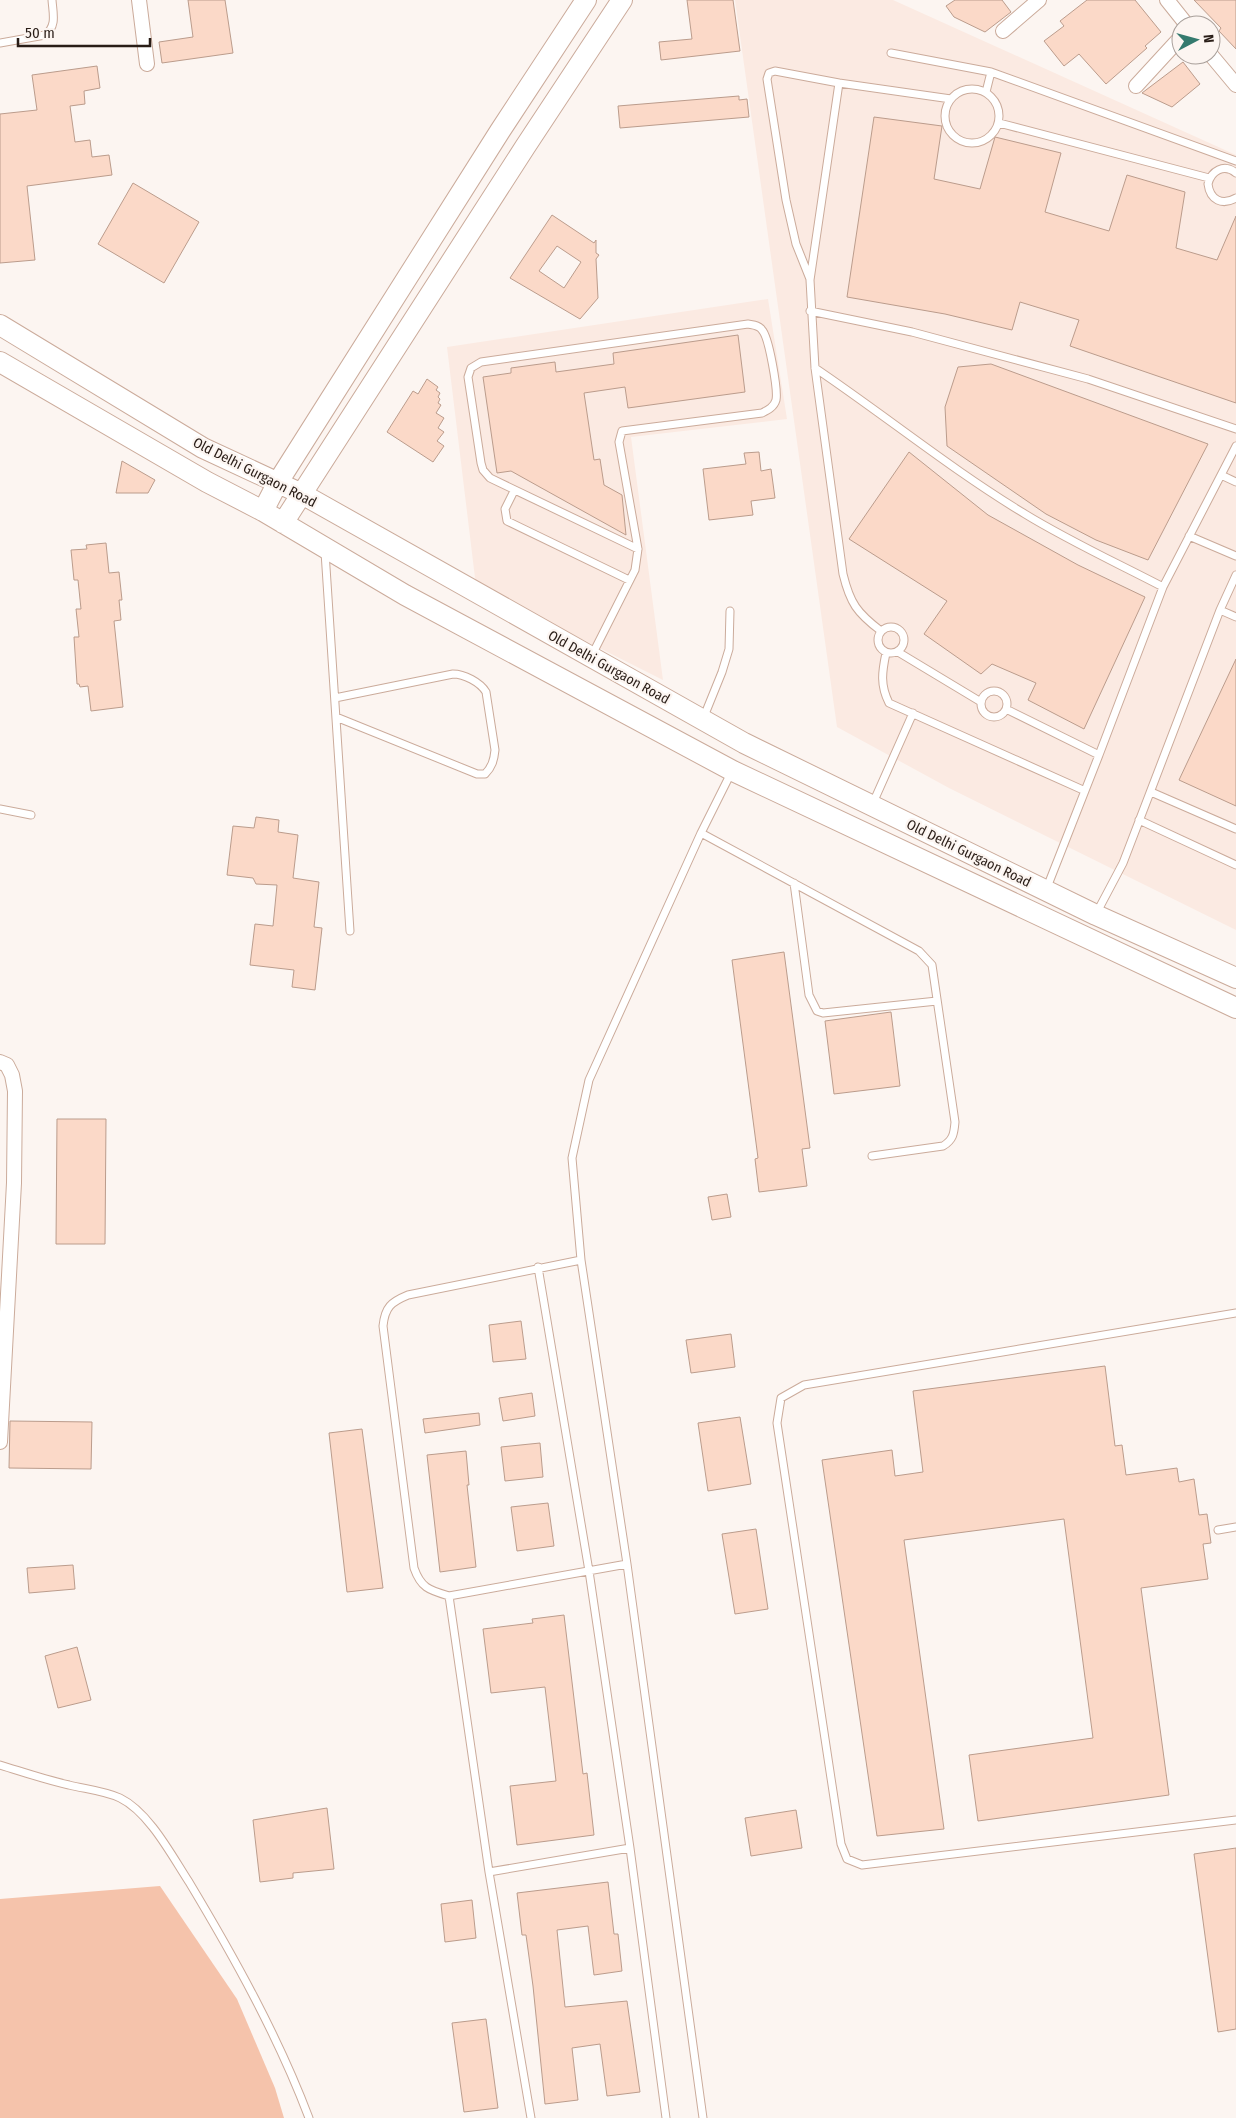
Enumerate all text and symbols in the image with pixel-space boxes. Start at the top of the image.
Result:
scale bar [18,15,150,47]
north arrow [1171,15,1221,65]
text: 50 m [25,24,55,42]
text: N [1200,34,1217,44]
street label: Old Delhi Gurgaon Road [190,434,319,511]
street label: Old Delhi Gurgaon Road [545,627,673,708]
street label: Old Delhi Gurgaon Road [904,816,1034,891]

